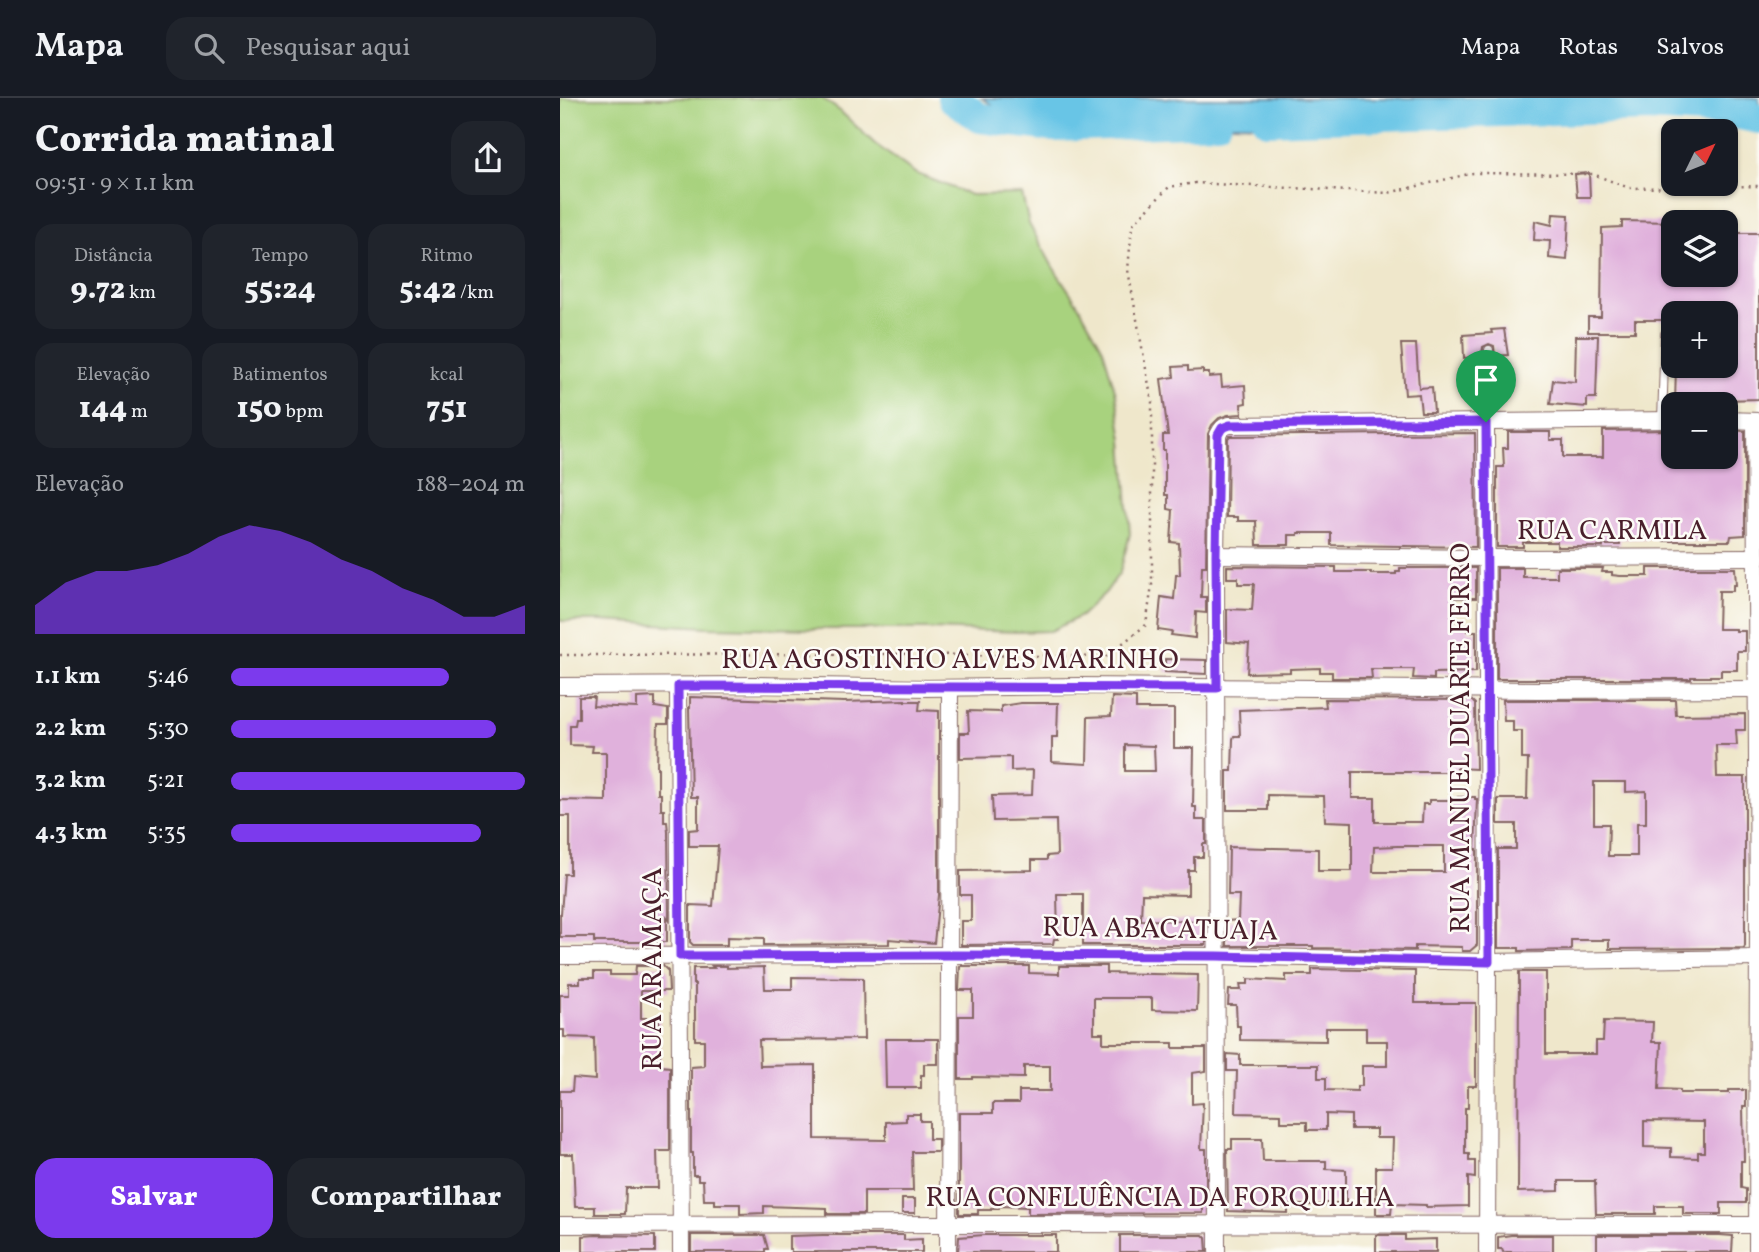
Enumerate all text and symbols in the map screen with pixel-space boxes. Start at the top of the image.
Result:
search box [166,17,656,80]
text: Mapa [35,25,124,71]
icon: search [190,29,228,67]
text: Pesquisar aqui [246,30,410,66]
text: Mapa [1461,31,1521,65]
text: Rotas [1559,31,1618,65]
text: Salvos [1656,31,1724,65]
text: Corrida matinal [35,115,335,168]
north arrow [1661,119,1738,196]
map controls [1661,119,1738,469]
button: share [451,121,525,195]
text: 09:51 · 9 × 1.1 km [35,168,195,200]
button: layers [1661,210,1738,287]
text: Distância [74,243,153,269]
text: Tempo [252,243,308,269]
text: Ritmo [421,243,473,269]
text: 9.72 [71,269,125,311]
text: 55:24 [244,269,316,311]
text: 5:42 [399,269,456,311]
text: km [125,280,156,306]
text: /km [456,280,494,306]
button: + [1661,301,1738,378]
pin [1456,350,1516,422]
icon: arrive [1467,361,1505,399]
text: Elevação [77,362,150,388]
text: Batimentos [232,362,328,388]
text: kcal [430,362,464,388]
text: 144 [79,388,127,430]
text: 150 [236,388,282,430]
text: 751 [426,388,467,430]
button: − [1661,392,1738,469]
text: m [127,399,148,425]
text: bpm [282,399,324,425]
text: Elevação [35,469,124,501]
text: 188–204 m [416,469,525,501]
street label: RUA CARMILA [1517,512,1707,551]
street label: RUA MANUEL DUARTE FERRO [1442,543,1481,933]
street label: RUA AGOSTINHO ALVES MARINHO [721,641,1179,680]
text: 1.1 km [35,661,101,693]
text: 5:46 [147,661,189,693]
text: 2.2 km [35,713,106,745]
text: 5:30 [147,713,189,745]
text: 3.2 km [35,765,106,797]
text: 5:21 [147,765,185,797]
text: 4.3 km [35,817,108,849]
text: 5:35 [147,817,186,849]
street label: RUA ARAMAÇA [634,867,673,1071]
street label: RUA ABACATUAJA [1042,908,1279,952]
button: Salvar [35,1158,273,1238]
button: Compartilhar [287,1158,525,1238]
street label: RUA CONFLUÊNCIA DA FORQUILHA [926,1179,1395,1218]

